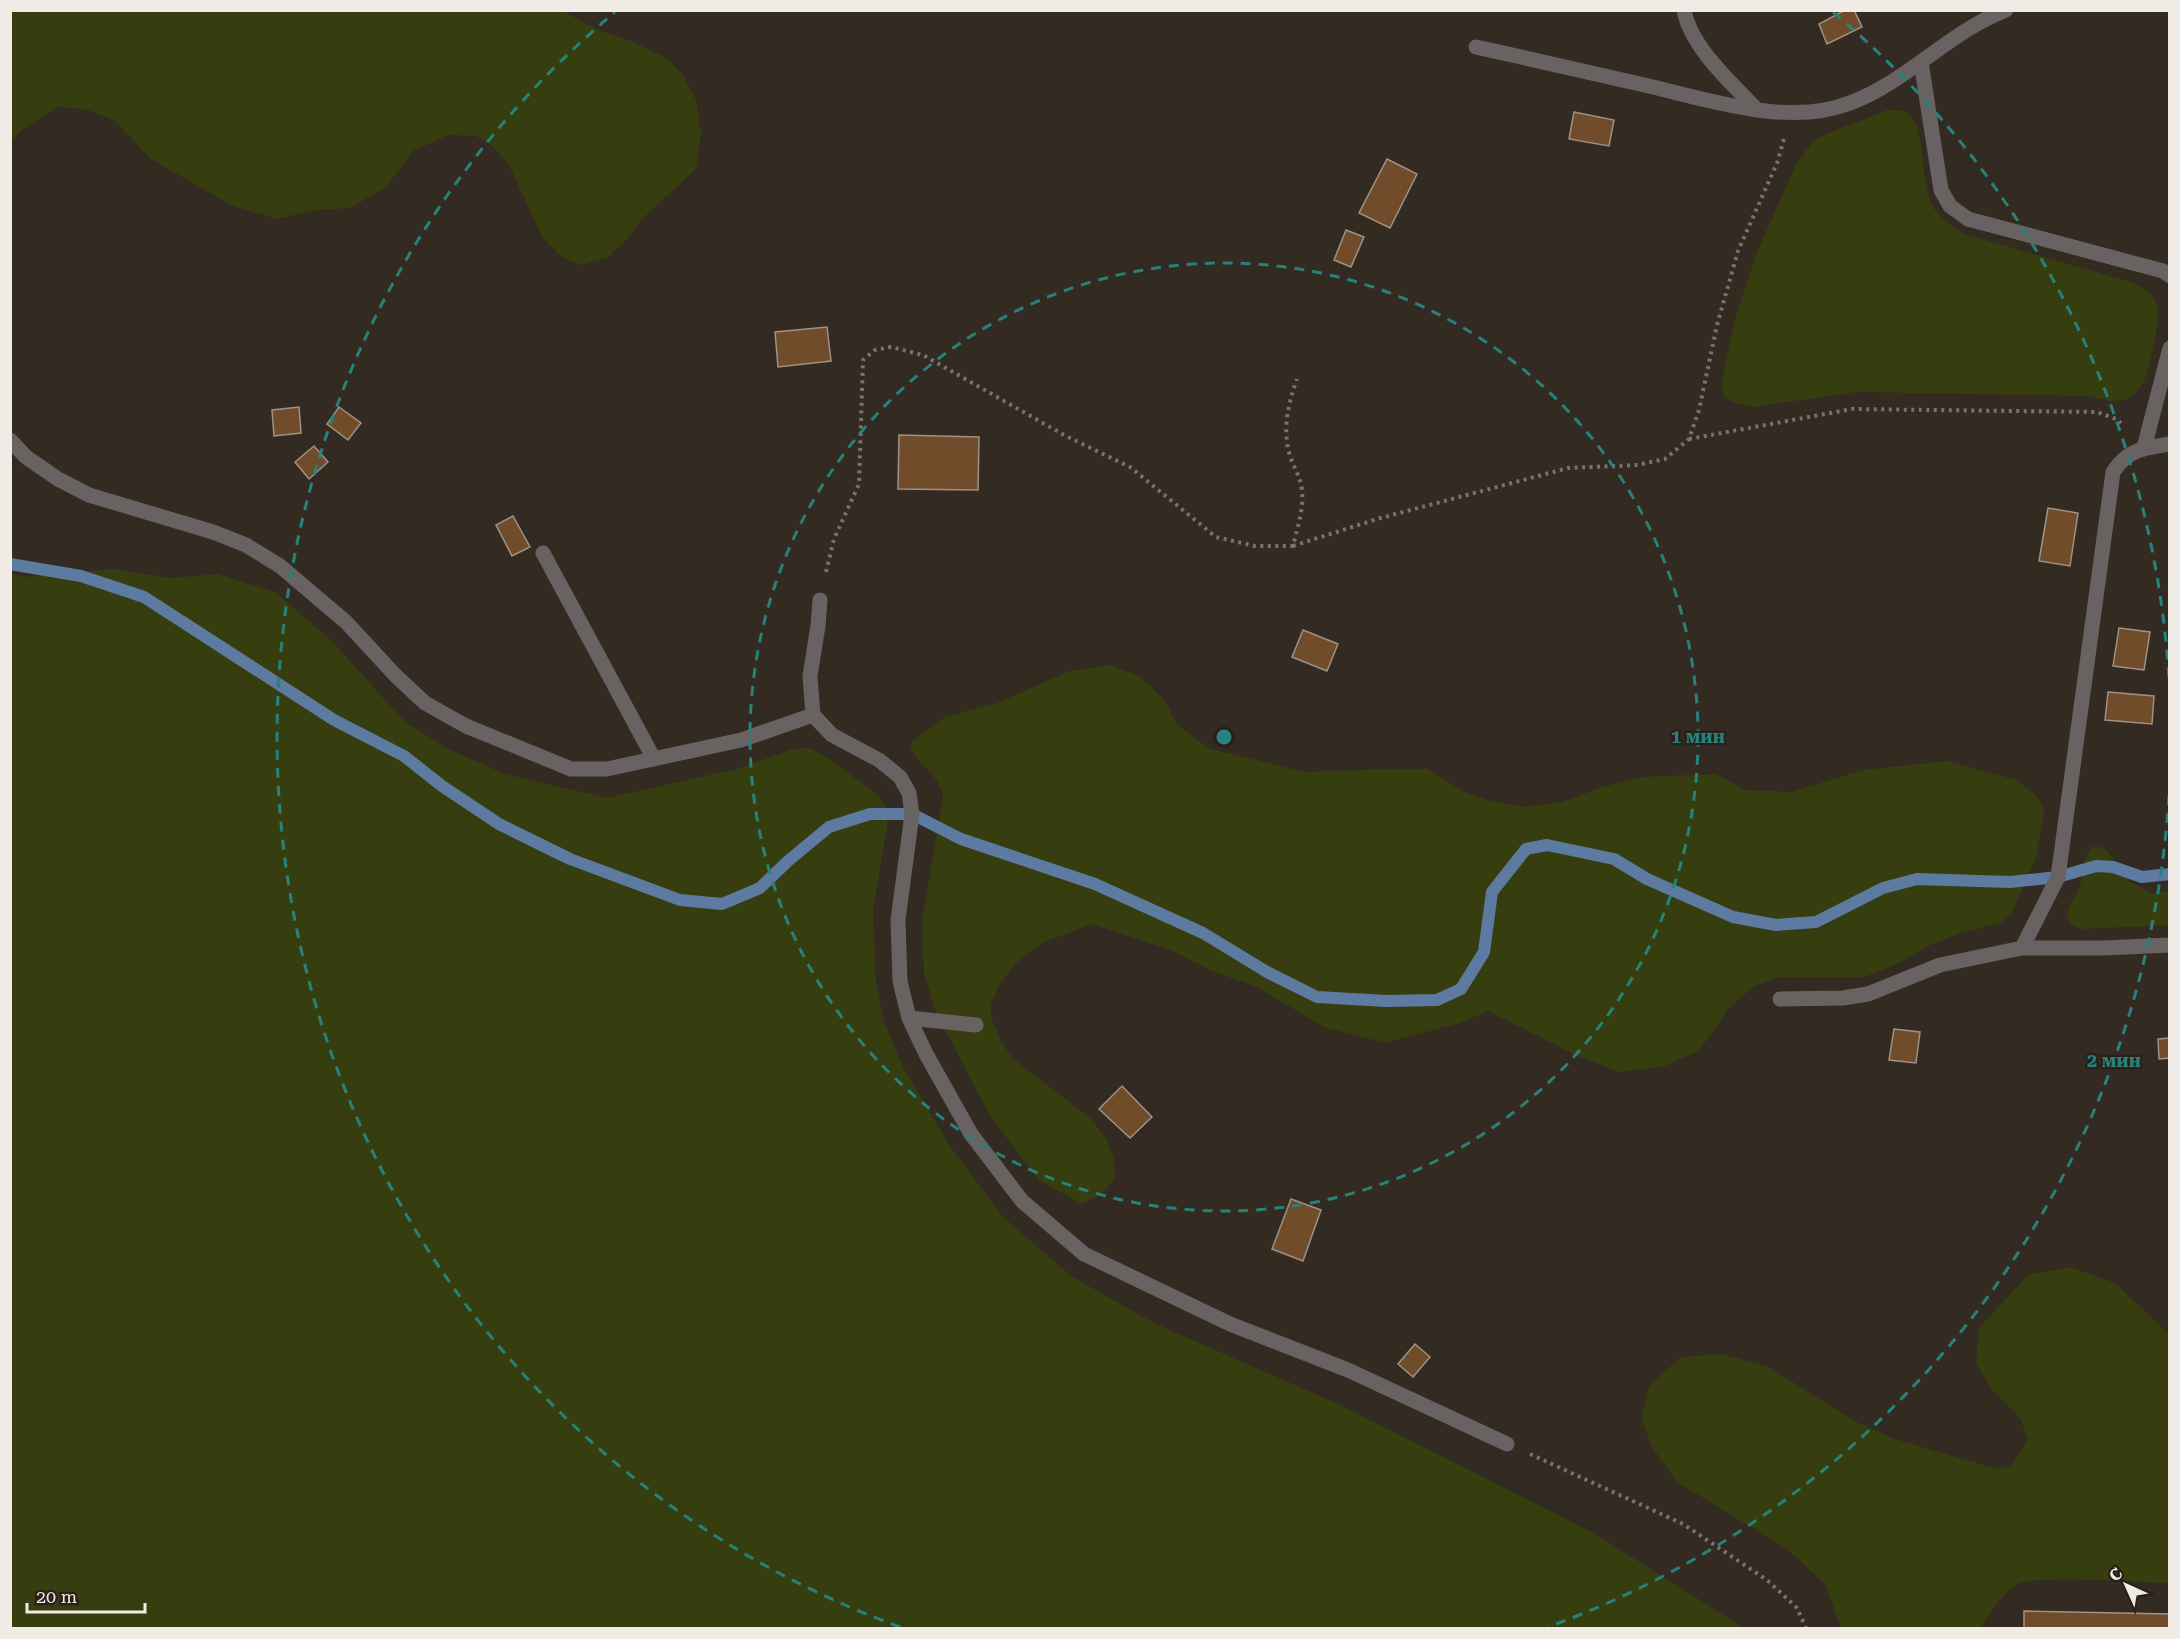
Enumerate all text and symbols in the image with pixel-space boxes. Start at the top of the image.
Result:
text: 1 мин [1671,726,1725,747]
centre of rings [1214,727,1234,747]
text: 2 мин [2087,1050,2141,1071]
north arrow [2096,1555,2156,1615]
text: С [2105,1564,2126,1585]
scale bar [27,1576,146,1614]
text: 20 m [36,1586,77,1607]

